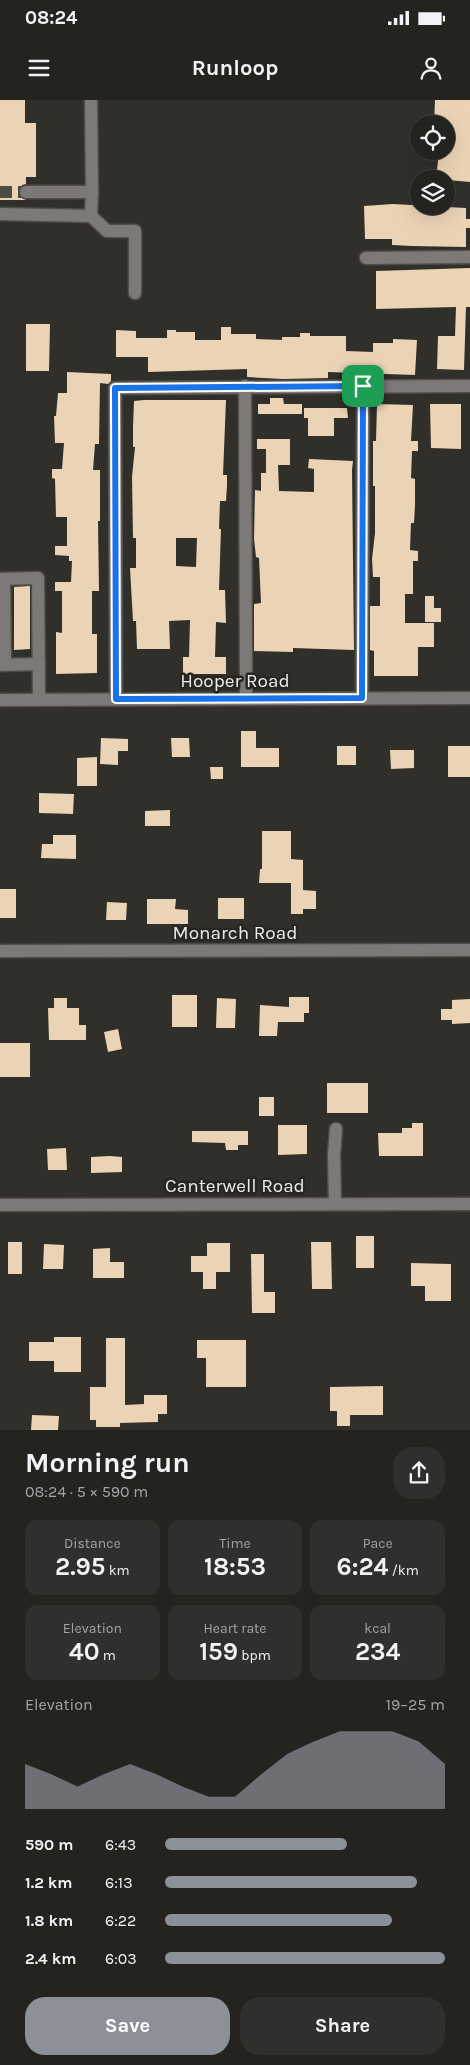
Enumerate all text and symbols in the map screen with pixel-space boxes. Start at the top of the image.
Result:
text: 08:24 [25,7,77,29]
icon: menu [25,54,53,82]
icon: person [417,54,445,82]
text: Runloop [192,55,278,81]
map controls [410,115,455,215]
button: locate [410,115,455,160]
button: layers [410,170,455,215]
pin [342,365,384,407]
icon: arrive [349,372,377,400]
street label: Hooper Road [180,670,290,692]
street label: Monarch Road [173,922,297,944]
street label: Canterwell Road [165,1175,305,1197]
text: Morning run [25,1446,190,1479]
button: share [393,1447,445,1499]
text: 08:24 · 5 × 590 m [25,1482,148,1501]
text: Distance [64,1535,121,1552]
text: Time [219,1535,251,1552]
text: Pace [363,1535,393,1552]
text: 2.95 [55,1552,105,1581]
text: 18:53 [204,1552,266,1581]
text: 6:24 [337,1552,388,1581]
text: km [105,1562,130,1579]
text: /km [388,1562,419,1579]
text: Elevation [63,1620,122,1637]
text: Heart rate [203,1620,267,1637]
text: kcal [364,1620,391,1637]
text: 40 [69,1637,99,1666]
text: 159 [199,1637,238,1666]
text: 234 [355,1637,400,1666]
text: m [99,1647,116,1664]
text: bpm [238,1647,271,1664]
text: Elevation [25,1695,93,1714]
text: 19–25 m [386,1695,445,1714]
text: 590 m [25,1835,73,1854]
text: 6:43 [105,1835,136,1854]
text: 1.2 km [25,1873,73,1892]
text: 6:13 [105,1873,133,1892]
text: 1.8 km [25,1911,73,1930]
text: 6:22 [105,1911,136,1930]
text: 2.4 km [25,1949,76,1968]
text: 6:03 [105,1949,137,1968]
button: Save [25,1997,230,2055]
button: Share [240,1997,445,2055]

